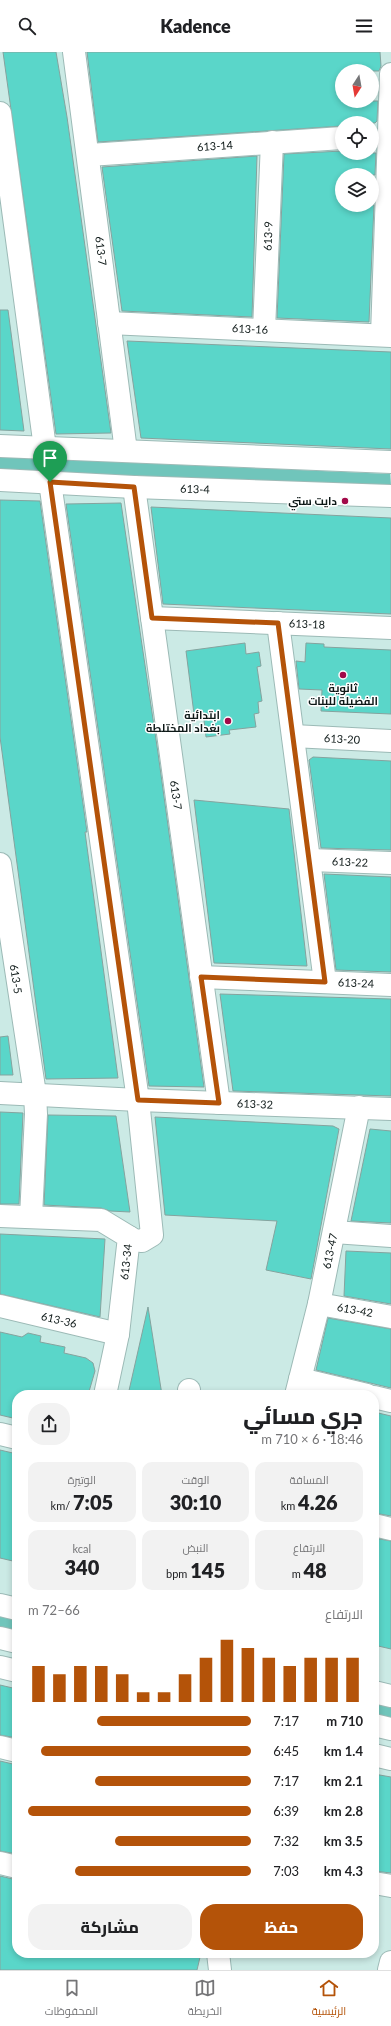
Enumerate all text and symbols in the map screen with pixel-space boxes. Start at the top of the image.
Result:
icon: search [16,15,38,37]
text: Kadence [160,15,231,37]
icon: menu [353,15,375,37]
north arrow [335,64,379,108]
map controls [335,64,379,212]
button: locate [335,116,379,160]
street label: 613-14 [197,138,234,153]
button: layers [335,168,379,212]
street label: 613-9 [260,221,275,251]
street label: 613-7 [93,235,110,266]
street label: 613-16 [232,321,268,336]
pin [33,441,67,482]
icon: arrive [39,447,61,469]
street label: 613-4 [180,481,211,496]
place label: دايت ستي [288,494,337,511]
marker: دايت ستي [340,496,350,506]
street label: 613-18 [289,616,325,631]
marker: ثانوية الفضيلة للبنات [338,670,348,680]
place label: ثانوية الفضيلة للبنات [308,681,378,708]
place label: ابتدائية بغداد المختلطة [146,708,220,735]
marker: ابتدائية بغداد المختلطة [223,716,233,726]
street label: 613-20 [324,731,361,746]
street label: 613-7 [168,779,185,810]
street label: 613-22 [332,854,368,869]
street label: 613-5 [8,963,25,995]
street label: 613-24 [338,975,375,990]
street label: 613-32 [237,1096,273,1111]
street label: 613-47 [319,1232,340,1270]
street label: 613-34 [117,1243,134,1281]
street label: 613-42 [336,1300,374,1319]
street label: 613-36 [40,1309,78,1330]
text: جري مسائي [243,1402,363,1429]
button: share [28,1403,70,1445]
text: 18:46 · 6 × 710 m [261,1431,363,1447]
text: الوتيرة [68,1473,96,1486]
text: الوقت [182,1473,210,1486]
text: المسافة [290,1473,329,1486]
text: 7:05 [73,1490,113,1514]
text: 30:10 [170,1490,221,1514]
text: 4.26 [298,1490,338,1514]
text: /km [51,1499,73,1512]
text: km [281,1499,298,1512]
text: النبض [183,1541,208,1554]
text: الارتفاع [293,1541,325,1554]
text: kcal [73,1542,91,1555]
text: 340 [64,1555,99,1579]
text: 145 [190,1558,225,1582]
text: 48 [304,1558,327,1582]
text: bpm [166,1567,190,1580]
text: m [292,1567,304,1580]
text: 66–72 m [28,1602,80,1618]
text: الارتفاع [325,1606,363,1622]
text: 7:17 [273,1713,299,1729]
text: 710 m [326,1713,363,1729]
text: 6:45 [273,1743,299,1759]
text: 1.4 km [324,1743,363,1759]
text: 7:17 [273,1773,299,1789]
text: 2.1 km [324,1773,363,1789]
text: 6:39 [273,1803,299,1819]
text: 2.8 km [324,1803,363,1819]
text: 7:32 [273,1833,299,1849]
text: 3.5 km [324,1833,363,1849]
text: 7:03 [273,1863,299,1879]
text: 4.3 km [324,1863,363,1879]
button: مشاركة [28,1904,192,1950]
button: حفظ [200,1904,363,1950]
tab: المحفوظات [45,1977,98,2021]
tab: الخريطة [188,1977,222,2021]
tab: الرئيسية [312,1977,346,2021]

